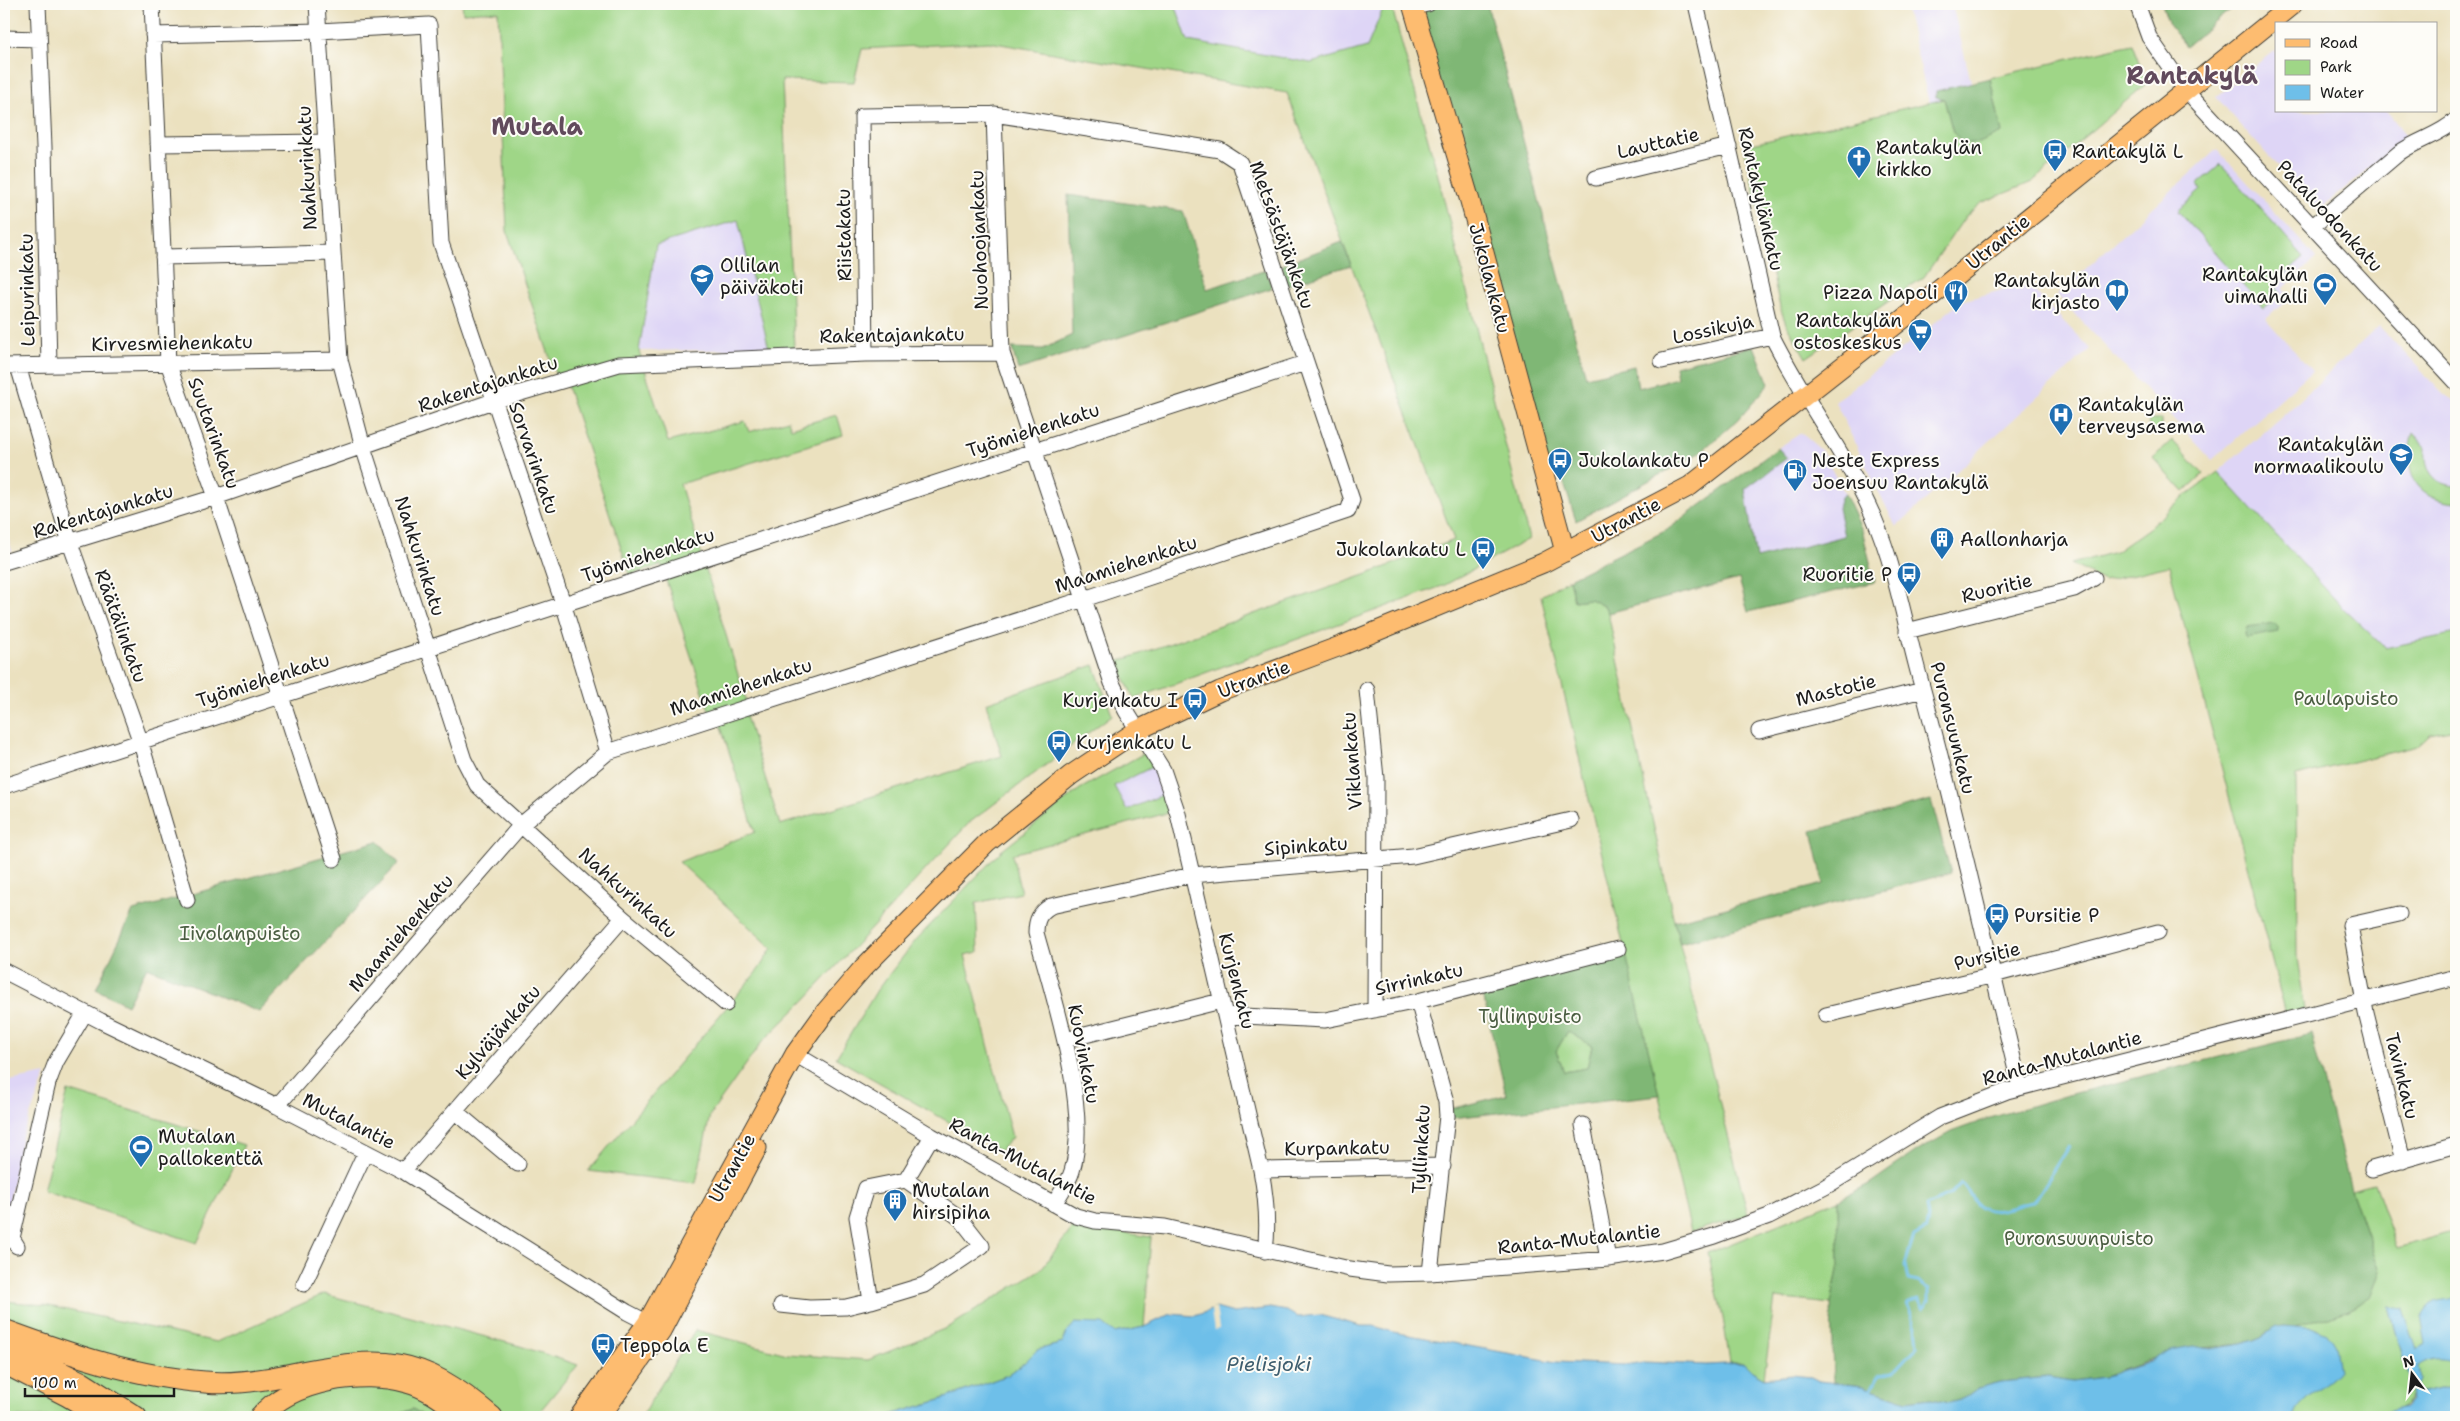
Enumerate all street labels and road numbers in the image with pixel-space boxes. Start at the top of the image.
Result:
street label: Nahkurinkatu [291,105,323,231]
street label: Lauttatie [1614,121,1702,165]
street label: Rantakylänkatu [1732,125,1790,273]
street label: Pataluodonkatu [2272,155,2388,277]
street label: Metsästäjänkatu [1244,158,1320,312]
street label: Nuohoojankatu [964,170,994,310]
street label: Riistakatu [831,188,857,282]
street label: Utrantie [1961,209,2035,275]
street label: Jukolankatu [1463,220,1517,336]
street label: Leipurinkatu [14,233,40,347]
street label: Lossikuja [1670,308,1756,350]
street label: Rakentajankatu [819,321,965,349]
street label: Kirvesmiehenkatu [91,329,253,357]
street label: Rakentajankatu [415,350,561,418]
street label: Suutarinkatu [182,374,246,492]
street label: Työmiehenkatu [963,397,1103,463]
street label: Sorvarinkatu [503,398,565,518]
street label: Rakentajankatu [30,478,176,544]
street label: Utrantie [1587,491,1665,549]
street label: Nahkurinkatu [389,493,451,619]
street label: Työmiehenkatu [578,522,718,588]
street label: Maamiehenkatu [1052,529,1200,599]
street label: Räätälinkatu [89,566,153,686]
street label: Ruoritie [1959,567,2035,609]
street label: Työmiehenkatu [193,647,333,713]
street label: Maamiehenkatu [667,652,815,722]
street label: Utrantie [1214,654,1294,704]
street label: Puronsuunkatu [1924,659,1982,797]
street label: Mastotie [1793,668,1879,712]
street label: Viklankatu [1336,711,1368,811]
street label: Sipinkatu [1263,831,1349,861]
street label: Nahkurinkatu [573,842,683,944]
street label: Maamiehenkatu [343,869,459,997]
street label: Kurjenkatu [1213,930,1261,1032]
street label: Pursitie [1951,936,2023,976]
street label: Sirrinkatu [1372,957,1466,1001]
street label: Kylväjänkatu [450,979,546,1085]
street label: Kuovinkatu [1062,1002,1106,1106]
street label: Ranta-Mutalantie [1980,1025,2144,1091]
street label: Tavinkatu [2379,1030,2425,1122]
street label: Mutalantie [298,1087,400,1155]
street label: Tyllinkatu [1406,1104,1436,1194]
street label: Ranta-Mutalantie [945,1111,1101,1211]
street label: Utrantie [703,1129,761,1207]
street label: Kurpankatu [1284,1135,1390,1161]
street label: Ranta-Mutalantie [1496,1218,1662,1260]

